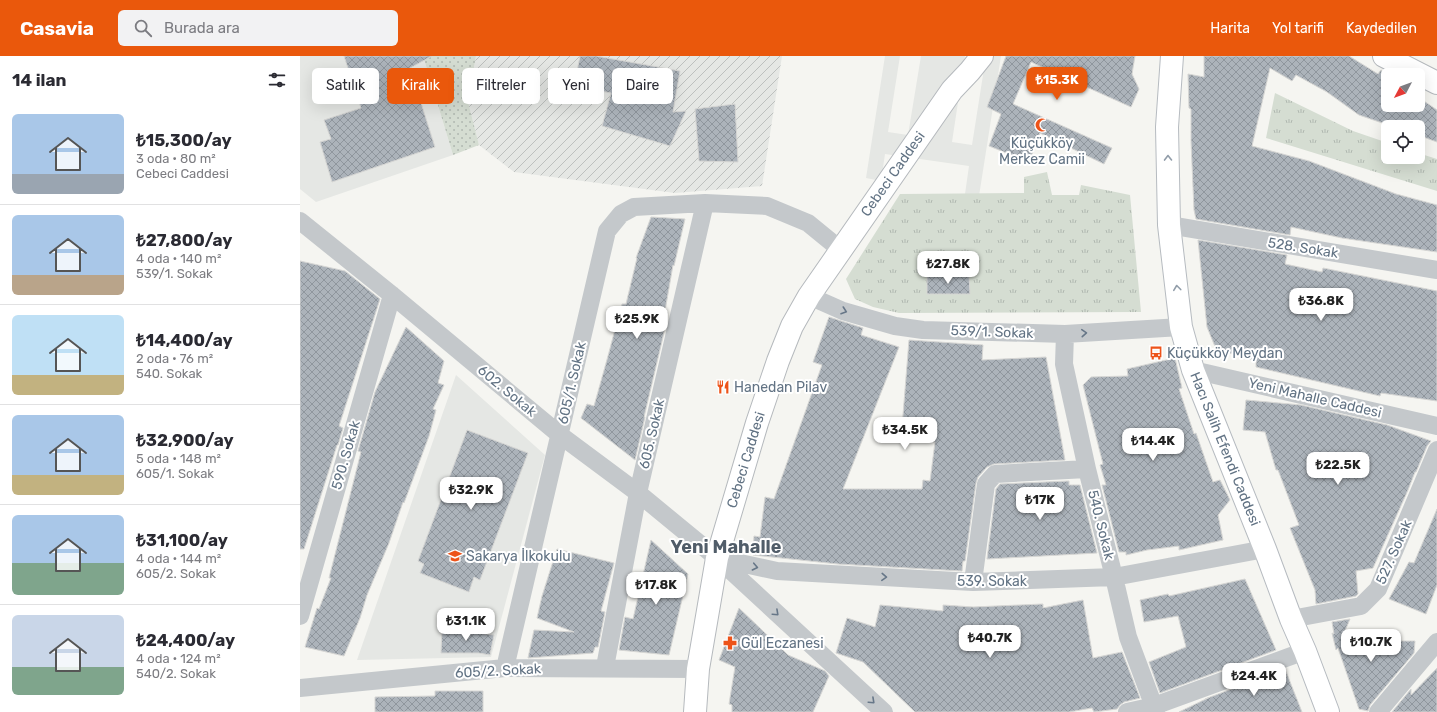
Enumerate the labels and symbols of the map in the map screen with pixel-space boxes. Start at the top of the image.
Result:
pin: ₺15.3K [1024,67,1090,101]
north arrow [1381,68,1425,112]
mosque icon: Küçükköy Merkez Camii [1034,117,1050,133]
street label: Cebeci Caddesi [857,128,929,220]
place label: Küçükköy Merkez Camii [999,135,1085,168]
one-way arrow [1164,155,1172,161]
street label: 528. Sokak [1267,234,1340,262]
pin: ₺27.8K [915,251,981,285]
one-way arrow [1172,285,1181,291]
pin: ₺36.8K [1288,288,1354,322]
pin: ₺25.9K [604,306,670,340]
one-way arrow [841,307,848,315]
street label: 539/1. Sokak [950,322,1034,342]
one-way arrow [1081,329,1087,337]
street label: 605/1. Sokak [554,339,590,426]
bus stop icon: Küçükköy Meydan [1148,345,1164,361]
place label: Küçükköy Meydan [1167,345,1283,362]
street label: 602. Sokak [474,362,540,421]
street label: Hacı Salih Efendi Caddesi [1186,370,1264,528]
street label: Yeni Mahalle Caddesi [1247,374,1383,422]
restaurant icon: Hanedan Pilav [715,379,731,395]
place label: Hanedan Pilav [734,379,827,396]
street label: 605. Sokak [636,397,668,471]
street label: Cebeci Caddesi [723,410,769,510]
pin: ₺34.5K [872,417,938,451]
street label: 590. Sokak [328,418,364,491]
pin: ₺14.4K [1120,428,1186,462]
pin: ₺22.5K [1305,452,1371,486]
pin: ₺32.9K [438,477,504,511]
pin: ₺17K [1016,487,1064,521]
street label: 540. Sokak [1084,488,1118,562]
street label: 527. Sokak [1372,517,1416,587]
district label: Yeni Mahalle [671,536,782,558]
school or university icon: Sakarya İlkokulu [447,548,463,564]
place label: Sakarya İlkokulu [466,548,571,565]
one-way arrow [752,562,758,570]
pin: ₺17.8K [623,572,689,606]
one-way arrow [881,573,887,582]
street label: 539. Sokak [957,573,1028,590]
pin: ₺31.1K [433,608,499,642]
one-way arrow [772,608,779,615]
pin: ₺40.7K [957,625,1023,659]
pin: ₺10.7K [1338,629,1404,663]
pharmacy icon: Gül Eczanesi [722,635,738,651]
place label: Gül Eczanesi [741,635,824,652]
street label: 605/2. Sokak [455,660,542,682]
pin: ₺24.4K [1221,663,1287,697]
one-way arrow [867,696,875,704]

